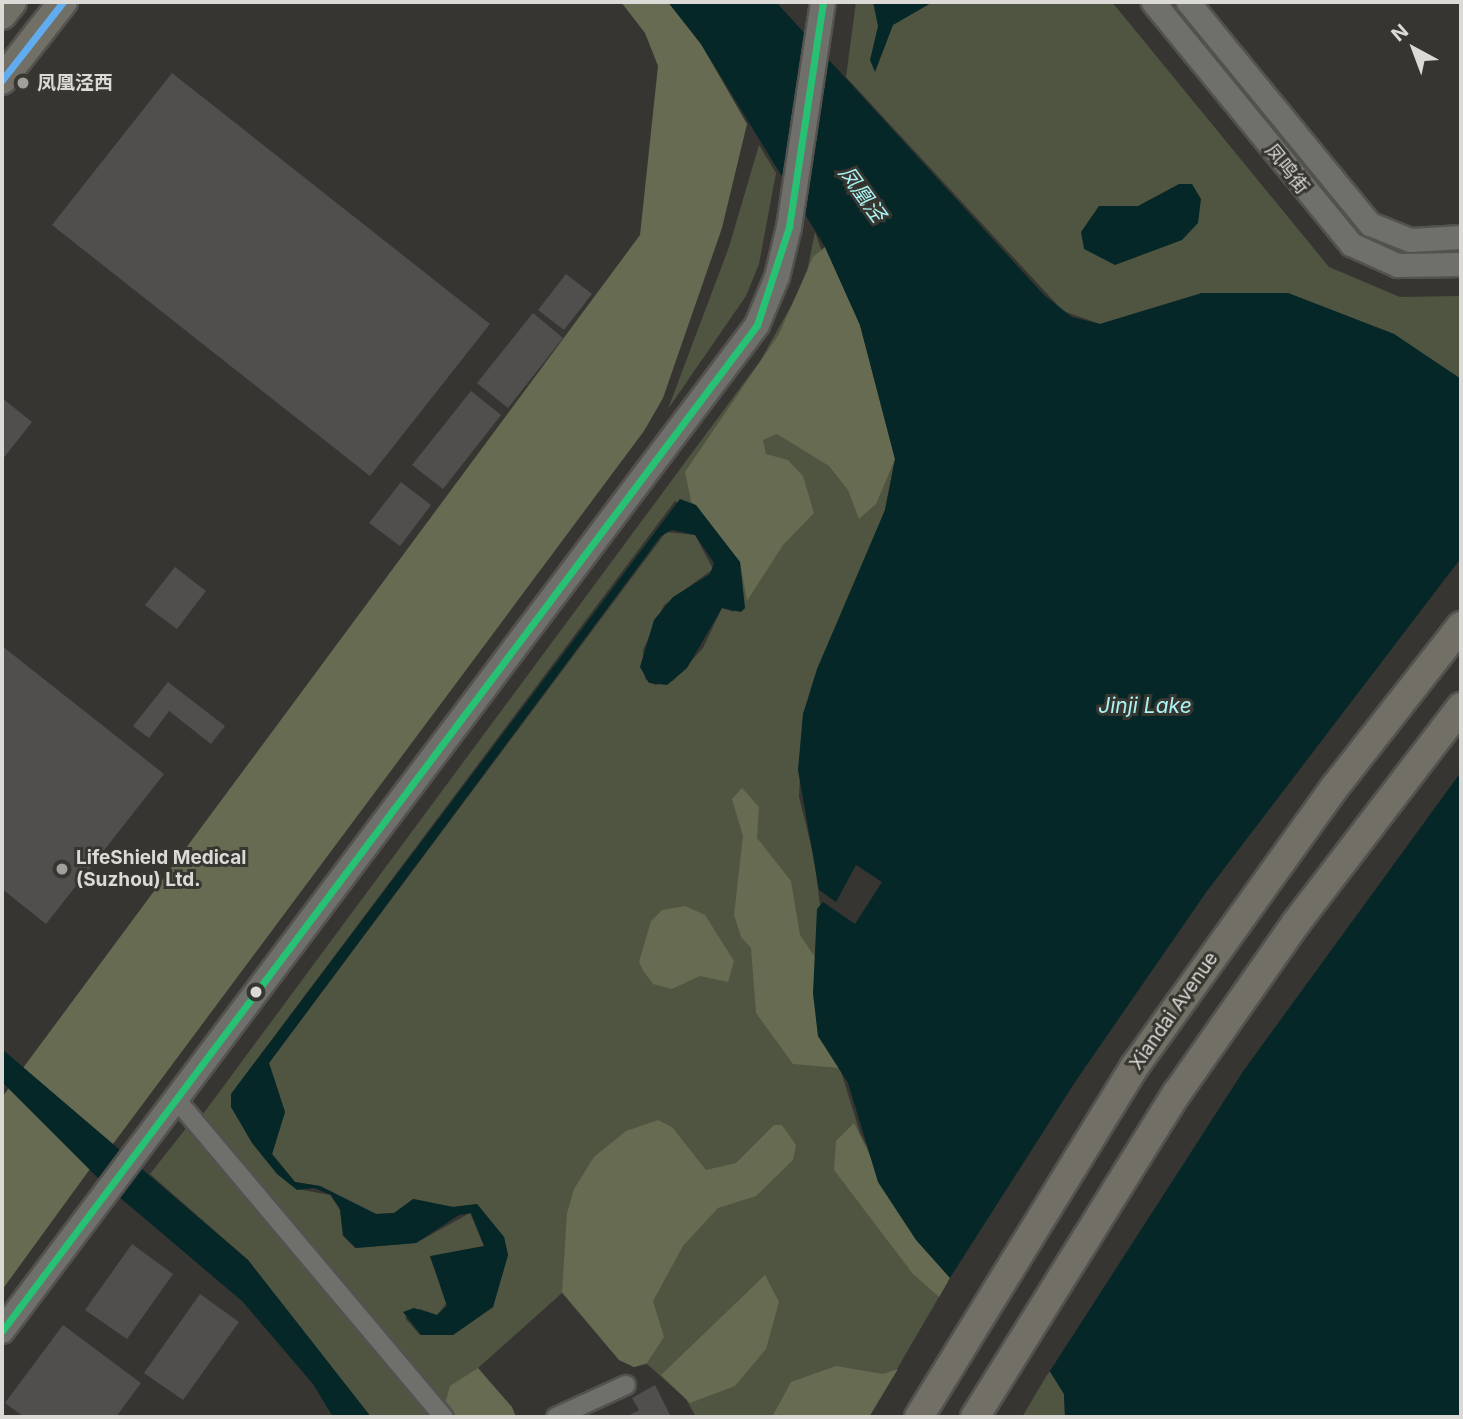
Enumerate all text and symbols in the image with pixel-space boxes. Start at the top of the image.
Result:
north arrow [1379,14,1449,84]
text: N [1387,19,1413,46]
place label: 凤凰泾西 [37,72,113,94]
marker: 凤凰泾西 [15,75,31,91]
street label: 凤鸣街 [1260,140,1314,198]
water label: 凤凰泾 [833,161,891,227]
water label: Jinji Lake [1098,693,1192,719]
place label: LifeShield Medical (Suzhou) Ltd. [76,847,246,891]
marker: LifeShield Medical (Suzhou) Ltd. [54,861,70,877]
street label: Xiandai Avenue [1125,948,1223,1074]
unlabelled marker [249,985,263,999]

